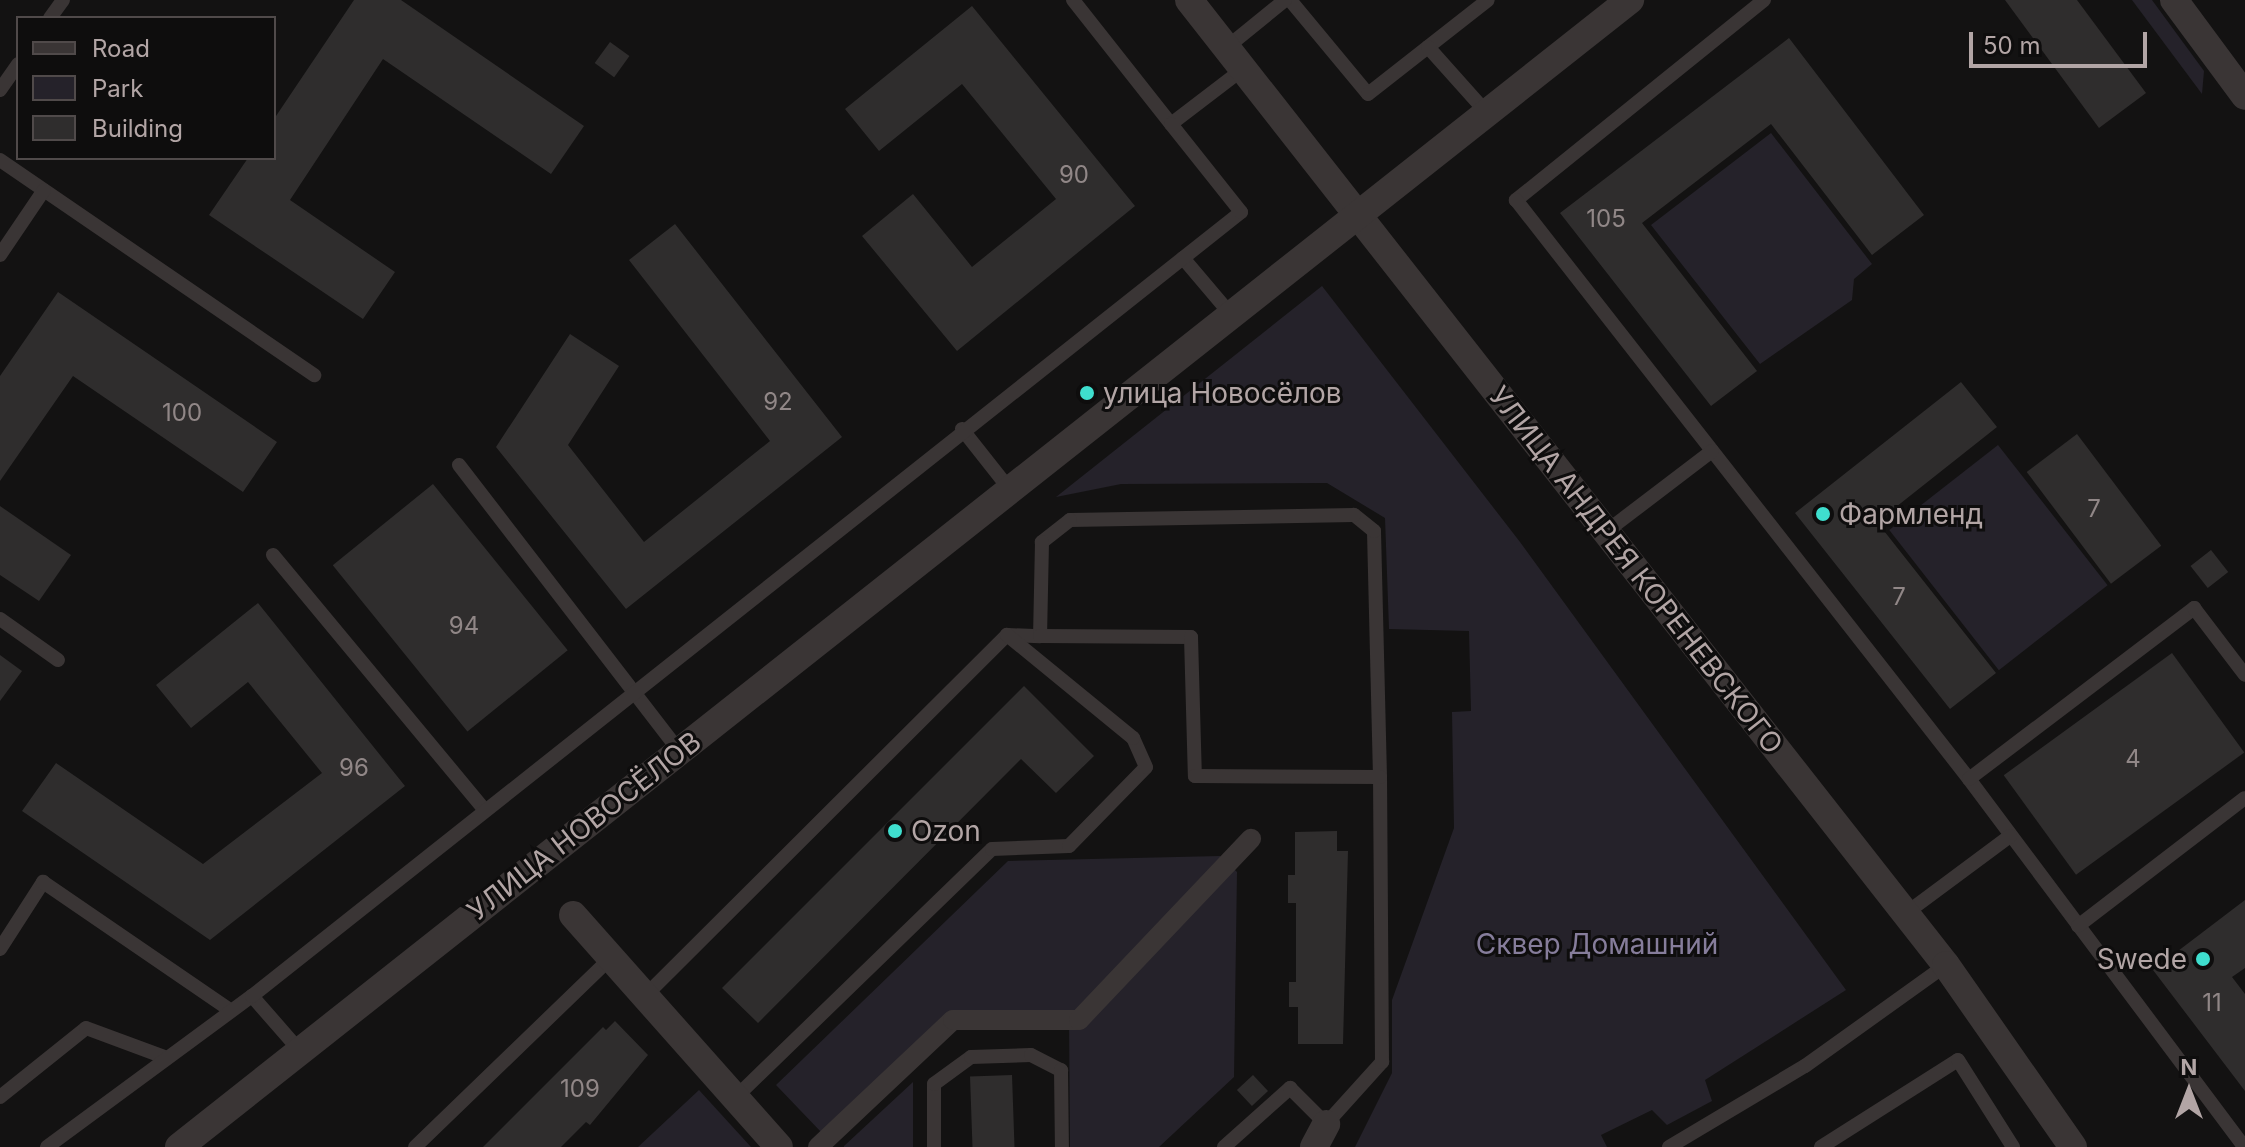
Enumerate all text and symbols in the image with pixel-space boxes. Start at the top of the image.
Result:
legend [16,16,276,160]
scale bar [1973,16,2151,66]
text: 50 m [1983,31,2041,60]
text: Road [92,34,150,63]
text: Park [92,74,143,103]
text: Building [92,114,183,143]
house number: 90 [1059,161,1089,189]
house number: 105 [1586,205,1626,233]
place label: улица Новосёлов [1103,376,1342,410]
street label: УЛИЦА АНДРЕЯ КОРЕНЕВСКОГО [1482,380,1790,760]
marker: улица Новосёлов [1078,384,1096,402]
house number: 92 [763,388,793,416]
house number: 100 [162,399,202,427]
house number: 7 [2087,495,2101,523]
place label: Фармленд [1839,497,1983,531]
marker: Фармленд [1814,505,1832,523]
house number: 7 [1892,583,1906,611]
house number: 94 [449,612,479,640]
street label: УЛИЦА НОВОСЁЛОВ [461,724,707,928]
house number: 4 [2125,745,2141,773]
house number: 96 [339,754,369,782]
place label: Ozon [911,814,981,848]
marker: Ozon [886,822,904,840]
park label: Сквер Домашний [1476,927,1718,961]
place label: Swede [2097,942,2187,976]
marker: Swede [2194,950,2212,968]
house number: 11 [2202,989,2222,1017]
north arrow [2149,1051,2229,1131]
text: N [2181,1054,2197,1080]
house number: 109 [560,1075,600,1103]

